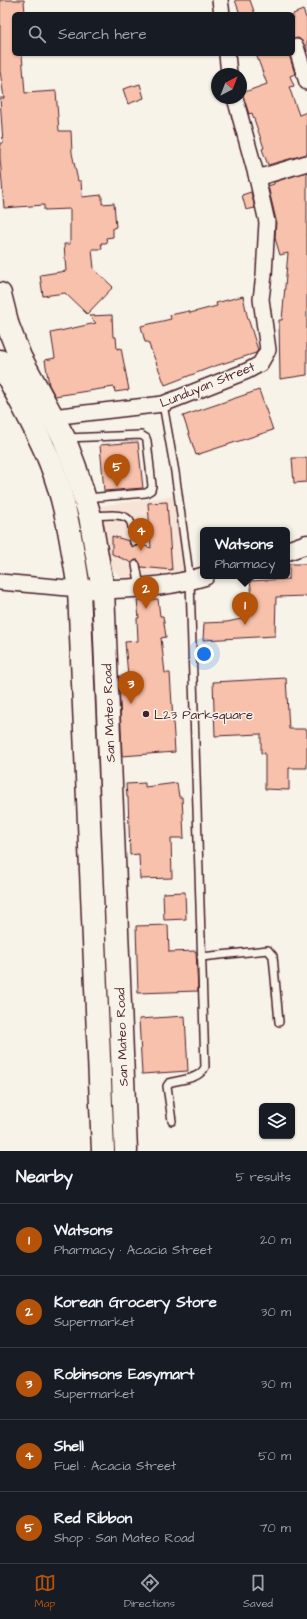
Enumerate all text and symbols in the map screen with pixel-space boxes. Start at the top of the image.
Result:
search box [12,12,295,56]
icon: search [26,23,48,45]
text: Search here [58,24,147,45]
north arrow [211,68,247,104]
street label: Lunduyan Street [157,357,259,413]
pin: 5 [104,454,130,487]
pin: 4 [128,518,154,551]
popup [200,527,290,579]
text: Watsons [215,534,274,555]
text: Pharmacy [215,555,275,573]
pin: 2 [133,576,159,609]
pin: 1 [232,592,258,625]
your location [194,644,214,664]
street label: San Mateo Road [98,663,120,763]
pin: 3 [118,671,144,704]
place label: L23 Parksquare [154,706,253,724]
marker: L23 Parksquare [141,709,151,719]
street label: San Mateo Road [111,987,133,1087]
map controls [259,1103,295,1139]
button: layers [259,1103,295,1139]
text: Nearby [16,1165,73,1189]
text: 5 results [235,1168,291,1186]
text: Watsons [54,1220,113,1241]
text: 1 [28,1231,30,1249]
text: 20 m [260,1231,291,1249]
text: Pharmacy · Acacia Street [54,1241,212,1259]
text: Korean Grocery Store [54,1292,217,1313]
text: 2 [25,1303,33,1321]
text: 30 m [261,1303,291,1321]
text: Supermarket [54,1313,135,1331]
text: Robinsons Easymart [54,1364,194,1385]
text: 3 [26,1375,32,1393]
text: 30 m [261,1375,291,1393]
text: Supermarket [54,1385,135,1403]
text: Shell [54,1436,84,1457]
text: 4 [25,1447,33,1465]
text: 50 m [258,1447,291,1465]
text: Fuel · Acacia Street [54,1457,176,1475]
text: Red Ribbon [54,1508,132,1529]
text: 5 [24,1519,34,1537]
text: 70 m [259,1519,291,1537]
text: Shop · San Mateo Road [54,1529,194,1547]
tab: Map [34,1572,56,1611]
tab: Directions [124,1572,175,1611]
tab: Saved [243,1572,273,1611]

